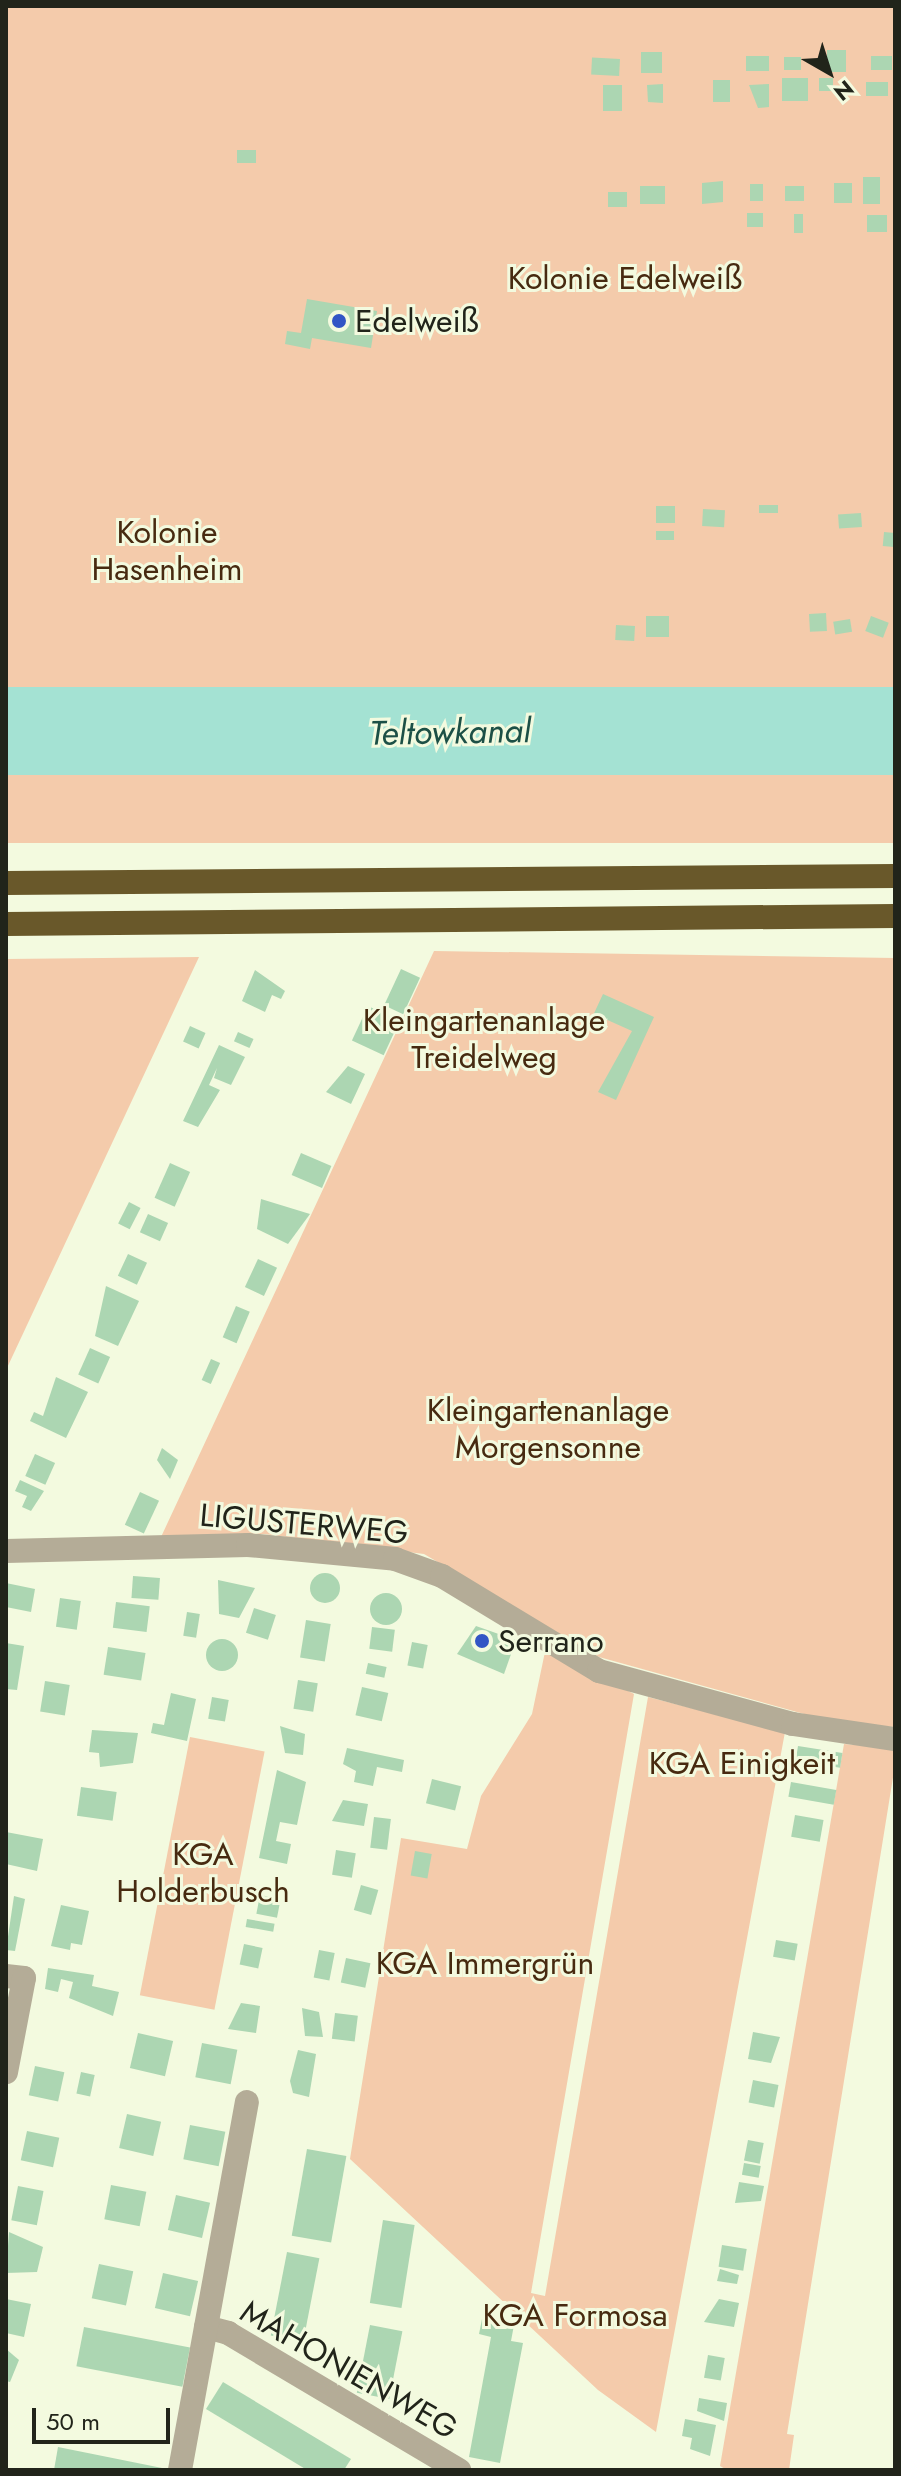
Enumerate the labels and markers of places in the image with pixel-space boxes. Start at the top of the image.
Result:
place label: Edelweiß [355,302,479,340]
marker: Edelweiß [330,312,348,330]
place label: Serrano [498,1622,604,1660]
marker: Serrano [473,1632,491,1650]

